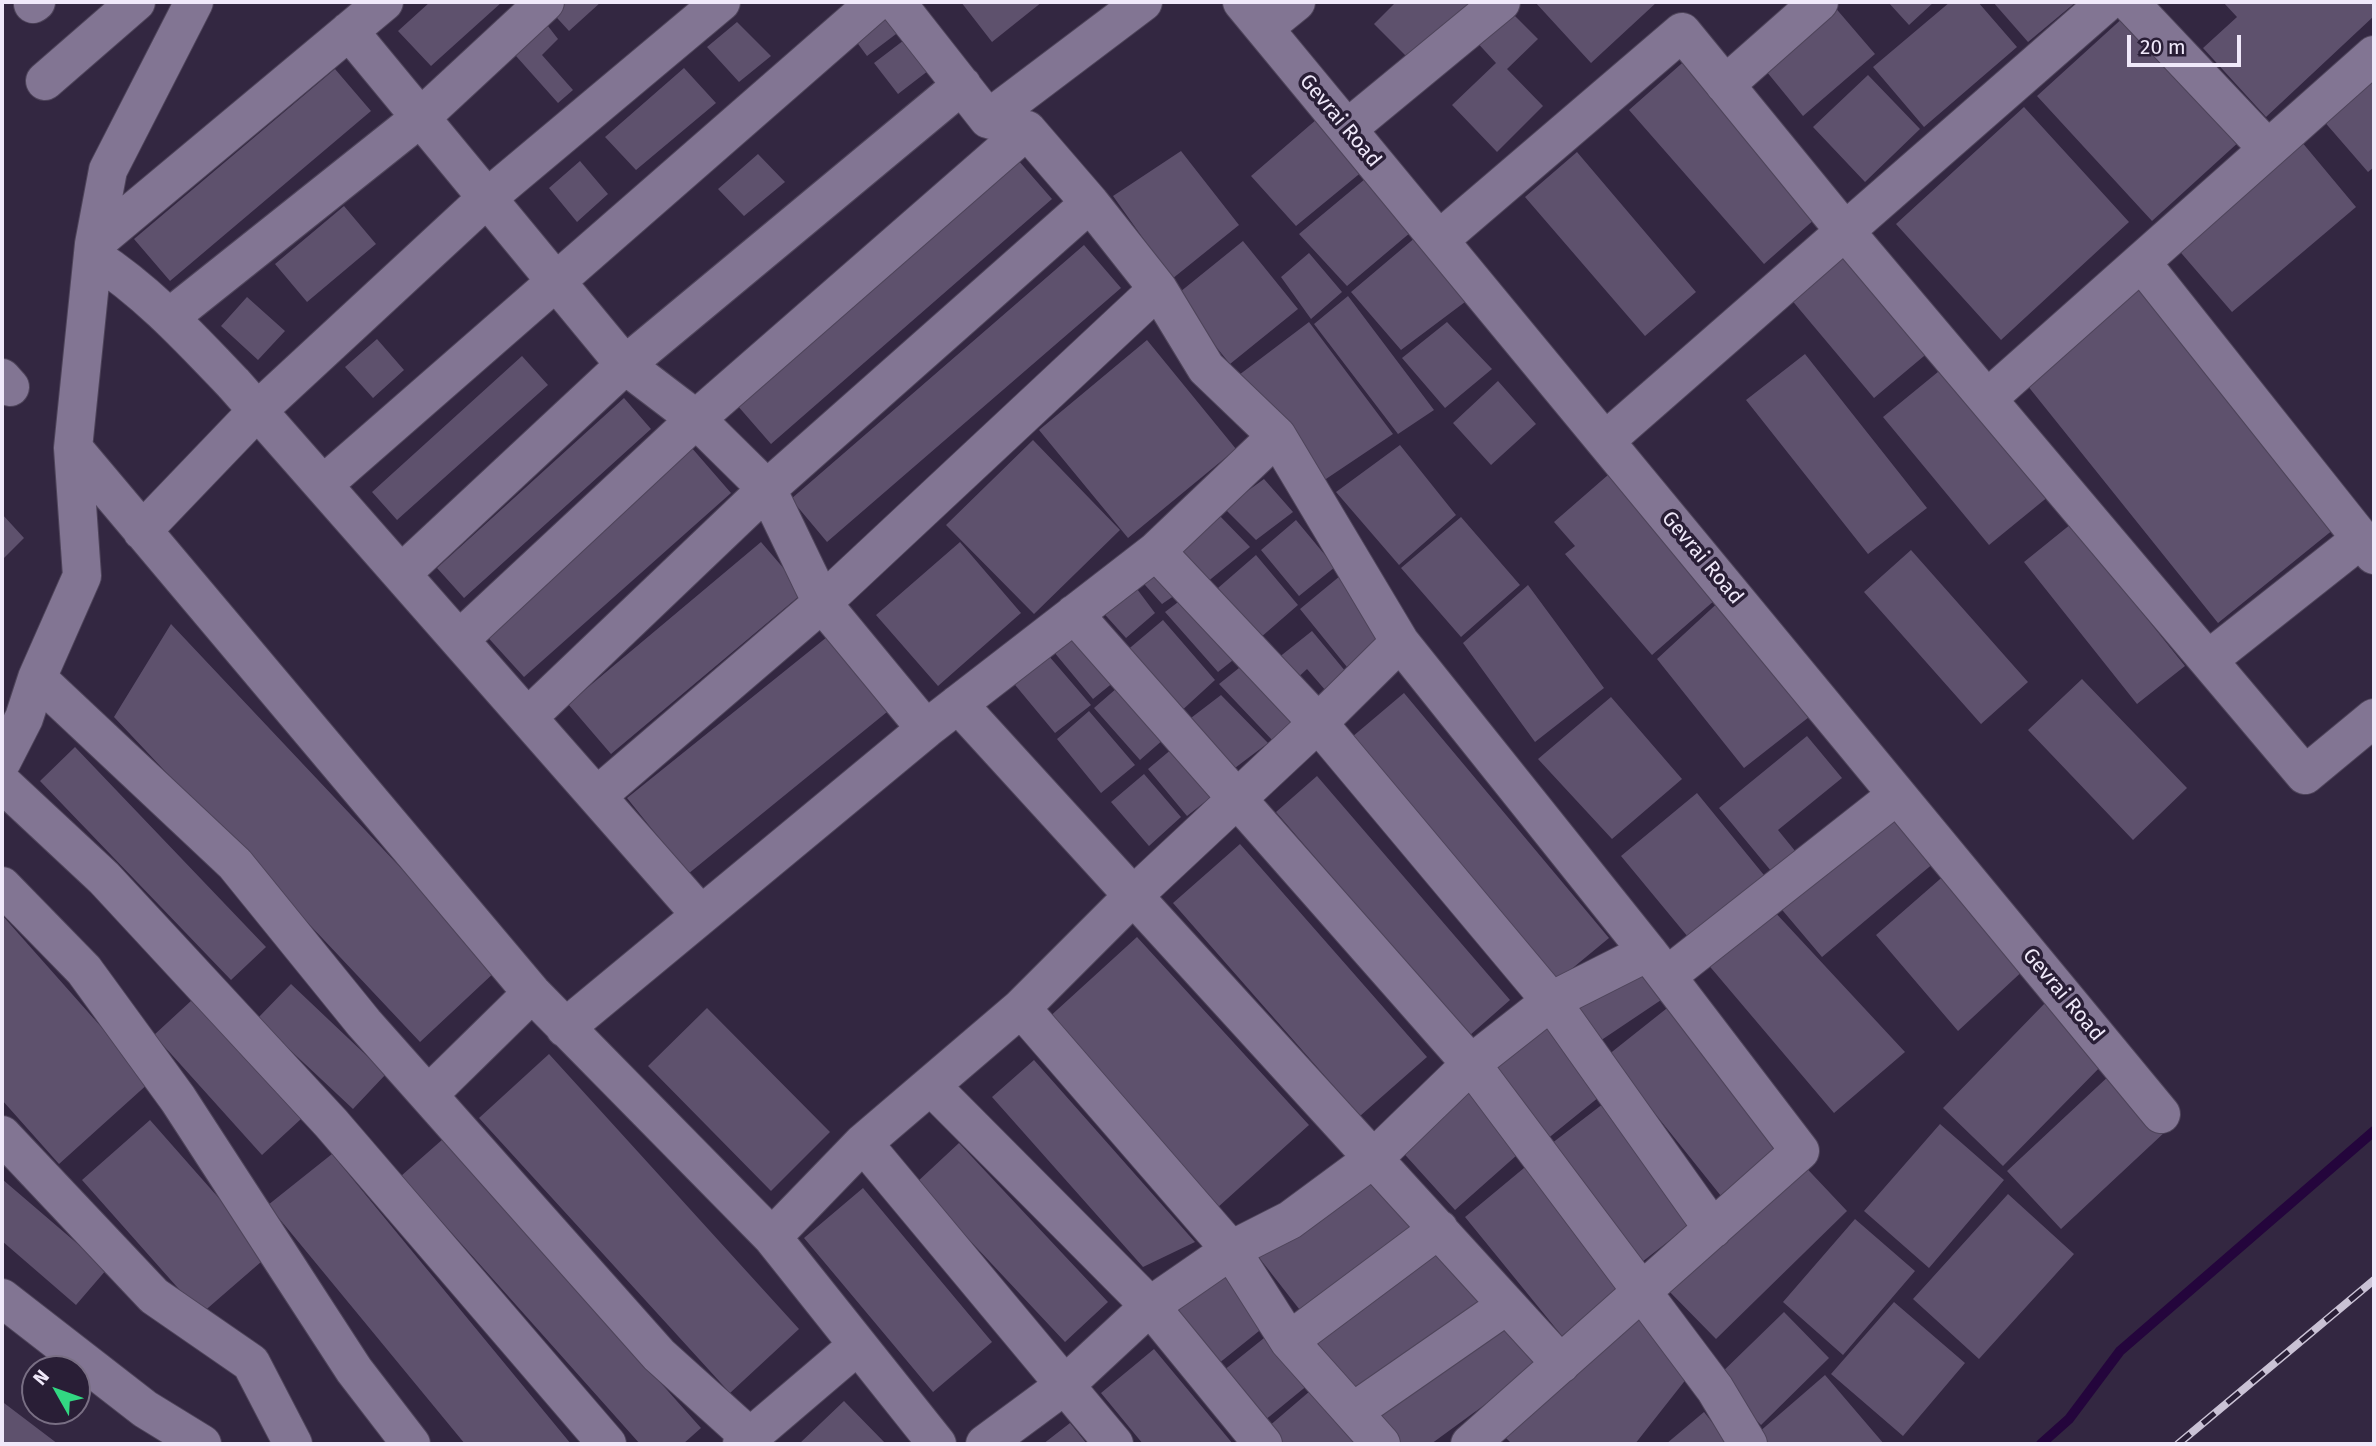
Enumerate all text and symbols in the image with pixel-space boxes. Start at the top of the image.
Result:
scale bar [2131,21,2245,65]
text: 20 m [2140,34,2186,60]
street label: Gevrai Road [1294,69,1386,173]
street label: Gevrai Road [1656,506,1748,610]
street label: Gevrai Road [2017,943,2109,1047]
north arrow [21,1355,91,1425]
text: N [28,1365,54,1390]

